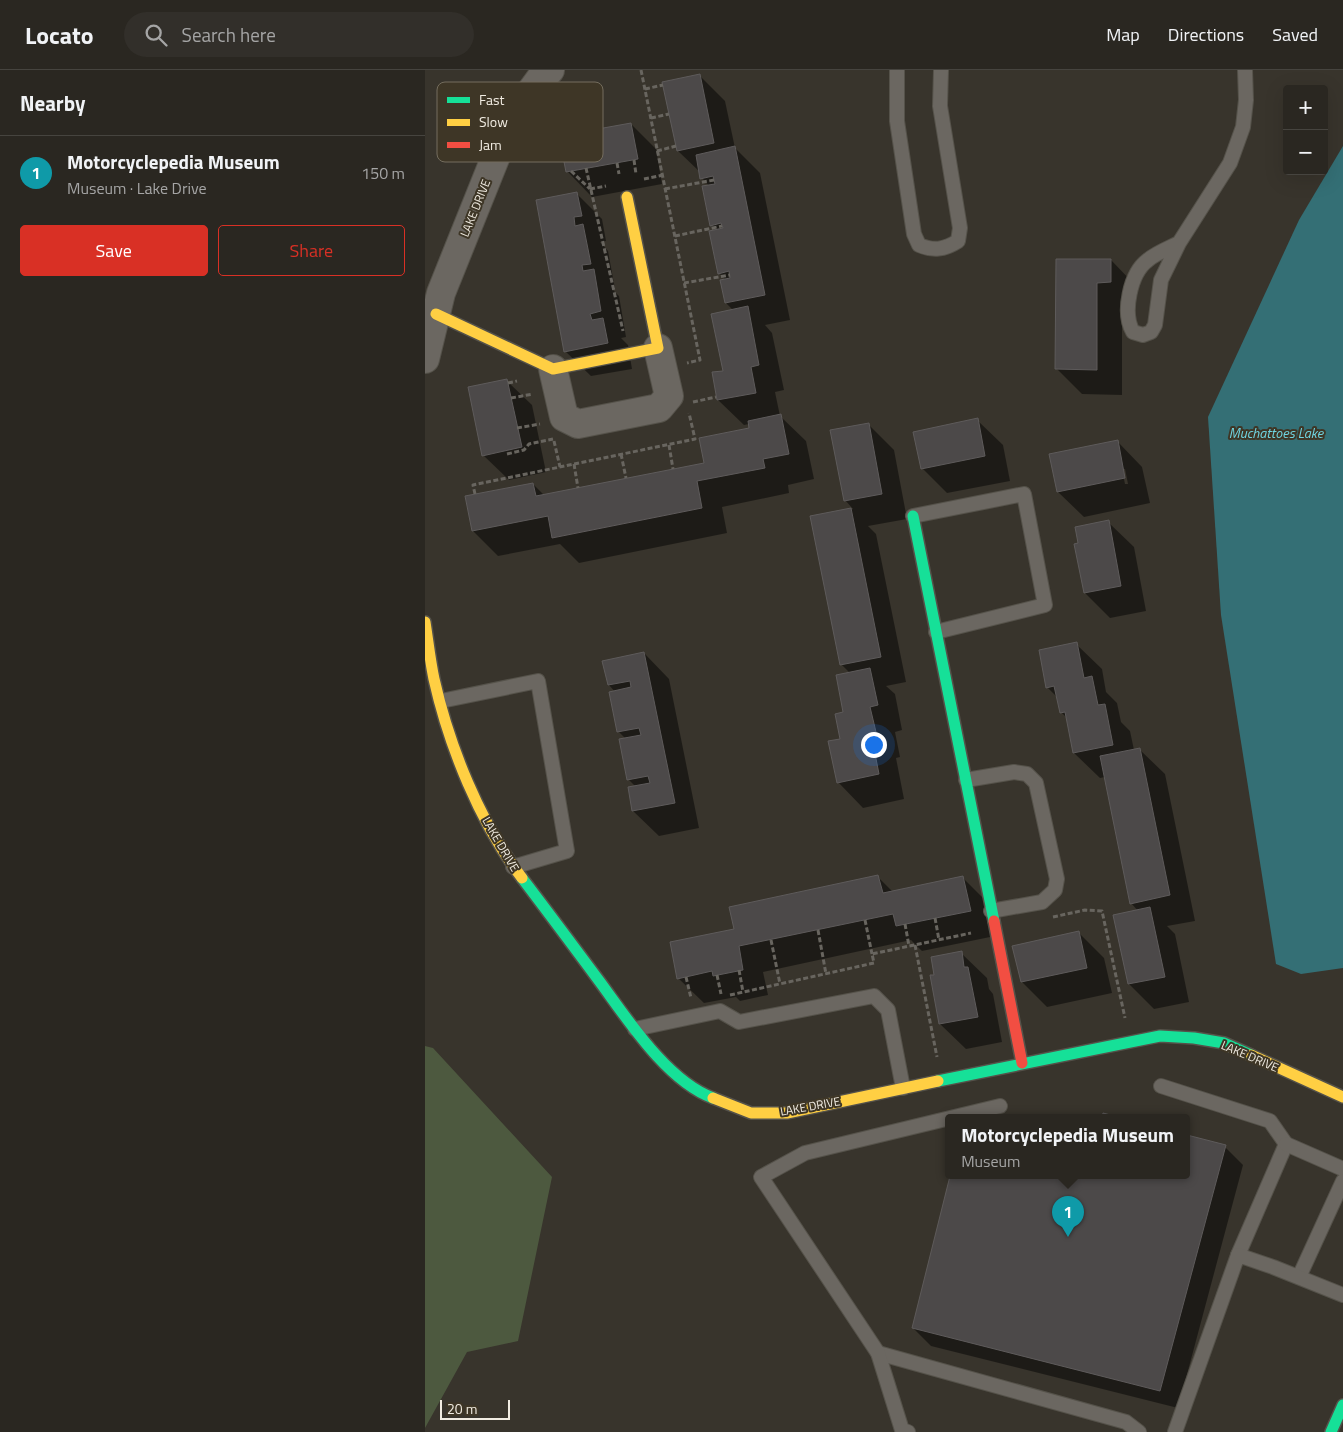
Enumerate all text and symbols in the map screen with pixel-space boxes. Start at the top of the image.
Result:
search box [124,12,474,57]
text: Locato [25,17,94,53]
text: Search here [182,20,276,49]
icon: search [142,21,170,49]
text: Map [1106,21,1140,48]
text: Directions [1168,21,1244,48]
text: Saved [1272,21,1318,48]
legend [437,82,603,162]
map controls [1283,85,1328,175]
button: + [1283,85,1328,130]
text: Nearby [20,87,85,119]
text: Fast [479,89,504,110]
text: Slow [479,111,508,132]
button: − [1283,130,1328,175]
text: Jam [479,134,502,155]
text: Motorcyclepedia Museum [67,147,280,176]
text: 1 [32,161,40,185]
text: 150 m [361,161,405,185]
text: Museum · Lake Drive [67,176,207,200]
street label: LAKE DRIVE [455,176,495,240]
button: Save [20,225,208,276]
button: Share [218,225,405,276]
water label: Muchattoes Lake [1229,422,1325,443]
your location [861,732,887,758]
street label: LAKE DRIVE [478,813,525,875]
street label: LAKE DRIVE [1218,1035,1282,1077]
street label: LAKE DRIVE [778,1091,842,1121]
popup [945,1114,1190,1179]
text: Motorcyclepedia Museum [961,1120,1174,1149]
text: Museum [961,1149,1020,1173]
pin: 1 [1052,1196,1084,1237]
scale bar [440,1397,510,1420]
text: 20 m [447,1398,477,1419]

